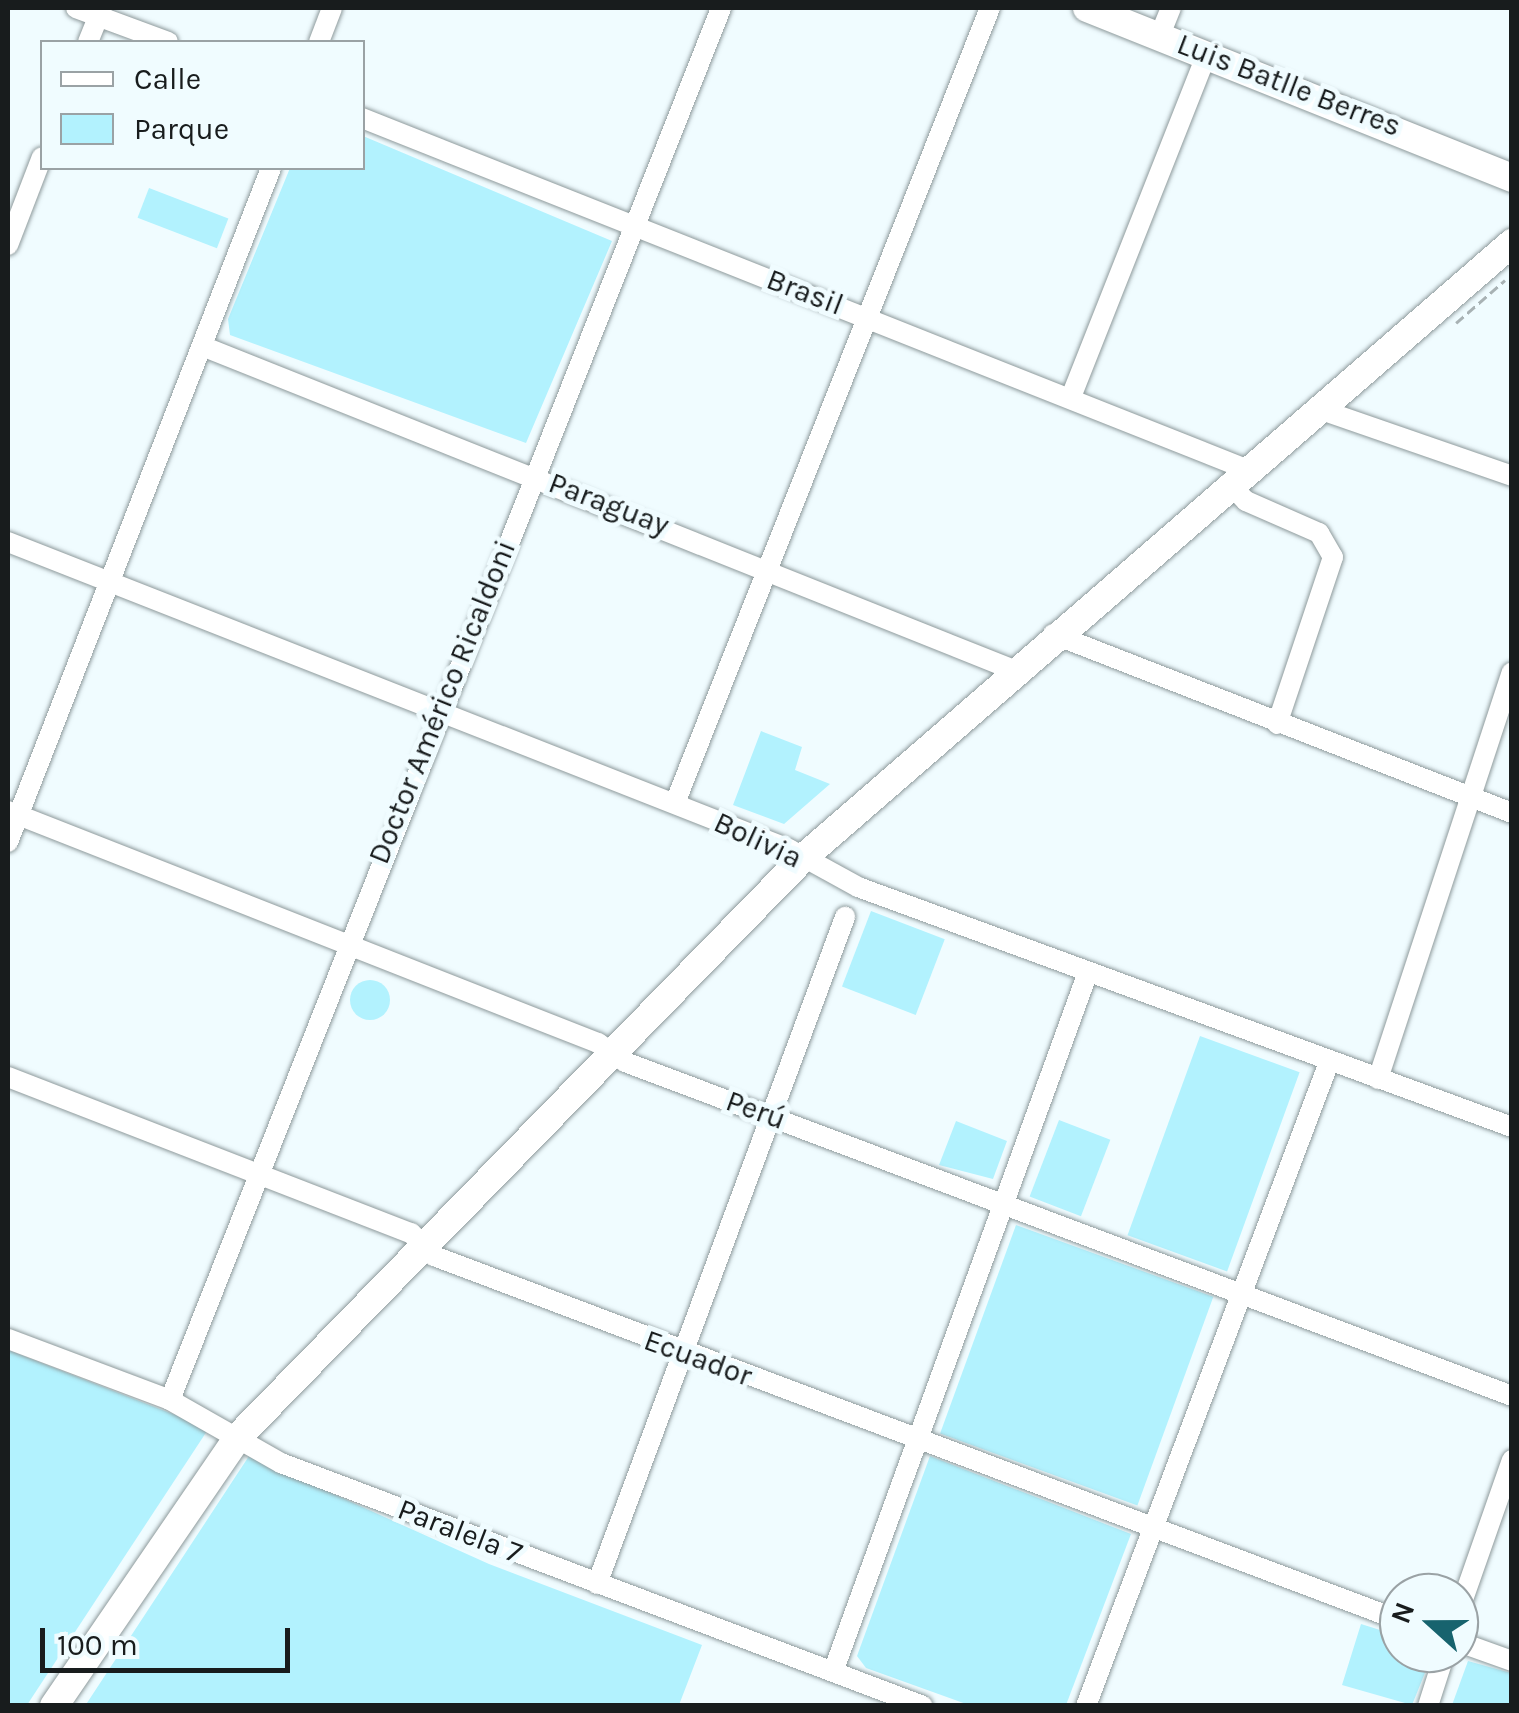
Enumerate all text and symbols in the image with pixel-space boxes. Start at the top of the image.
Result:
street label: Luis Batlle Berres [1172,26,1406,144]
legend [40,40,365,170]
text: Calle [134,61,201,97]
text: Parque [134,111,229,147]
street label: Brasil [762,261,848,323]
street label: Paraguay [544,465,674,543]
street label: Doctor Américo Ricaldoni [361,535,523,869]
street label: Bolivia [708,804,808,876]
street label: Perú [721,1083,791,1137]
street label: Ecuador [639,1322,757,1394]
street label: Paralela 7 [393,1491,527,1571]
north arrow [1379,1573,1479,1673]
text: N [1383,1598,1421,1628]
scale bar [45,1608,295,1670]
text: 100 m [57,1627,138,1663]

